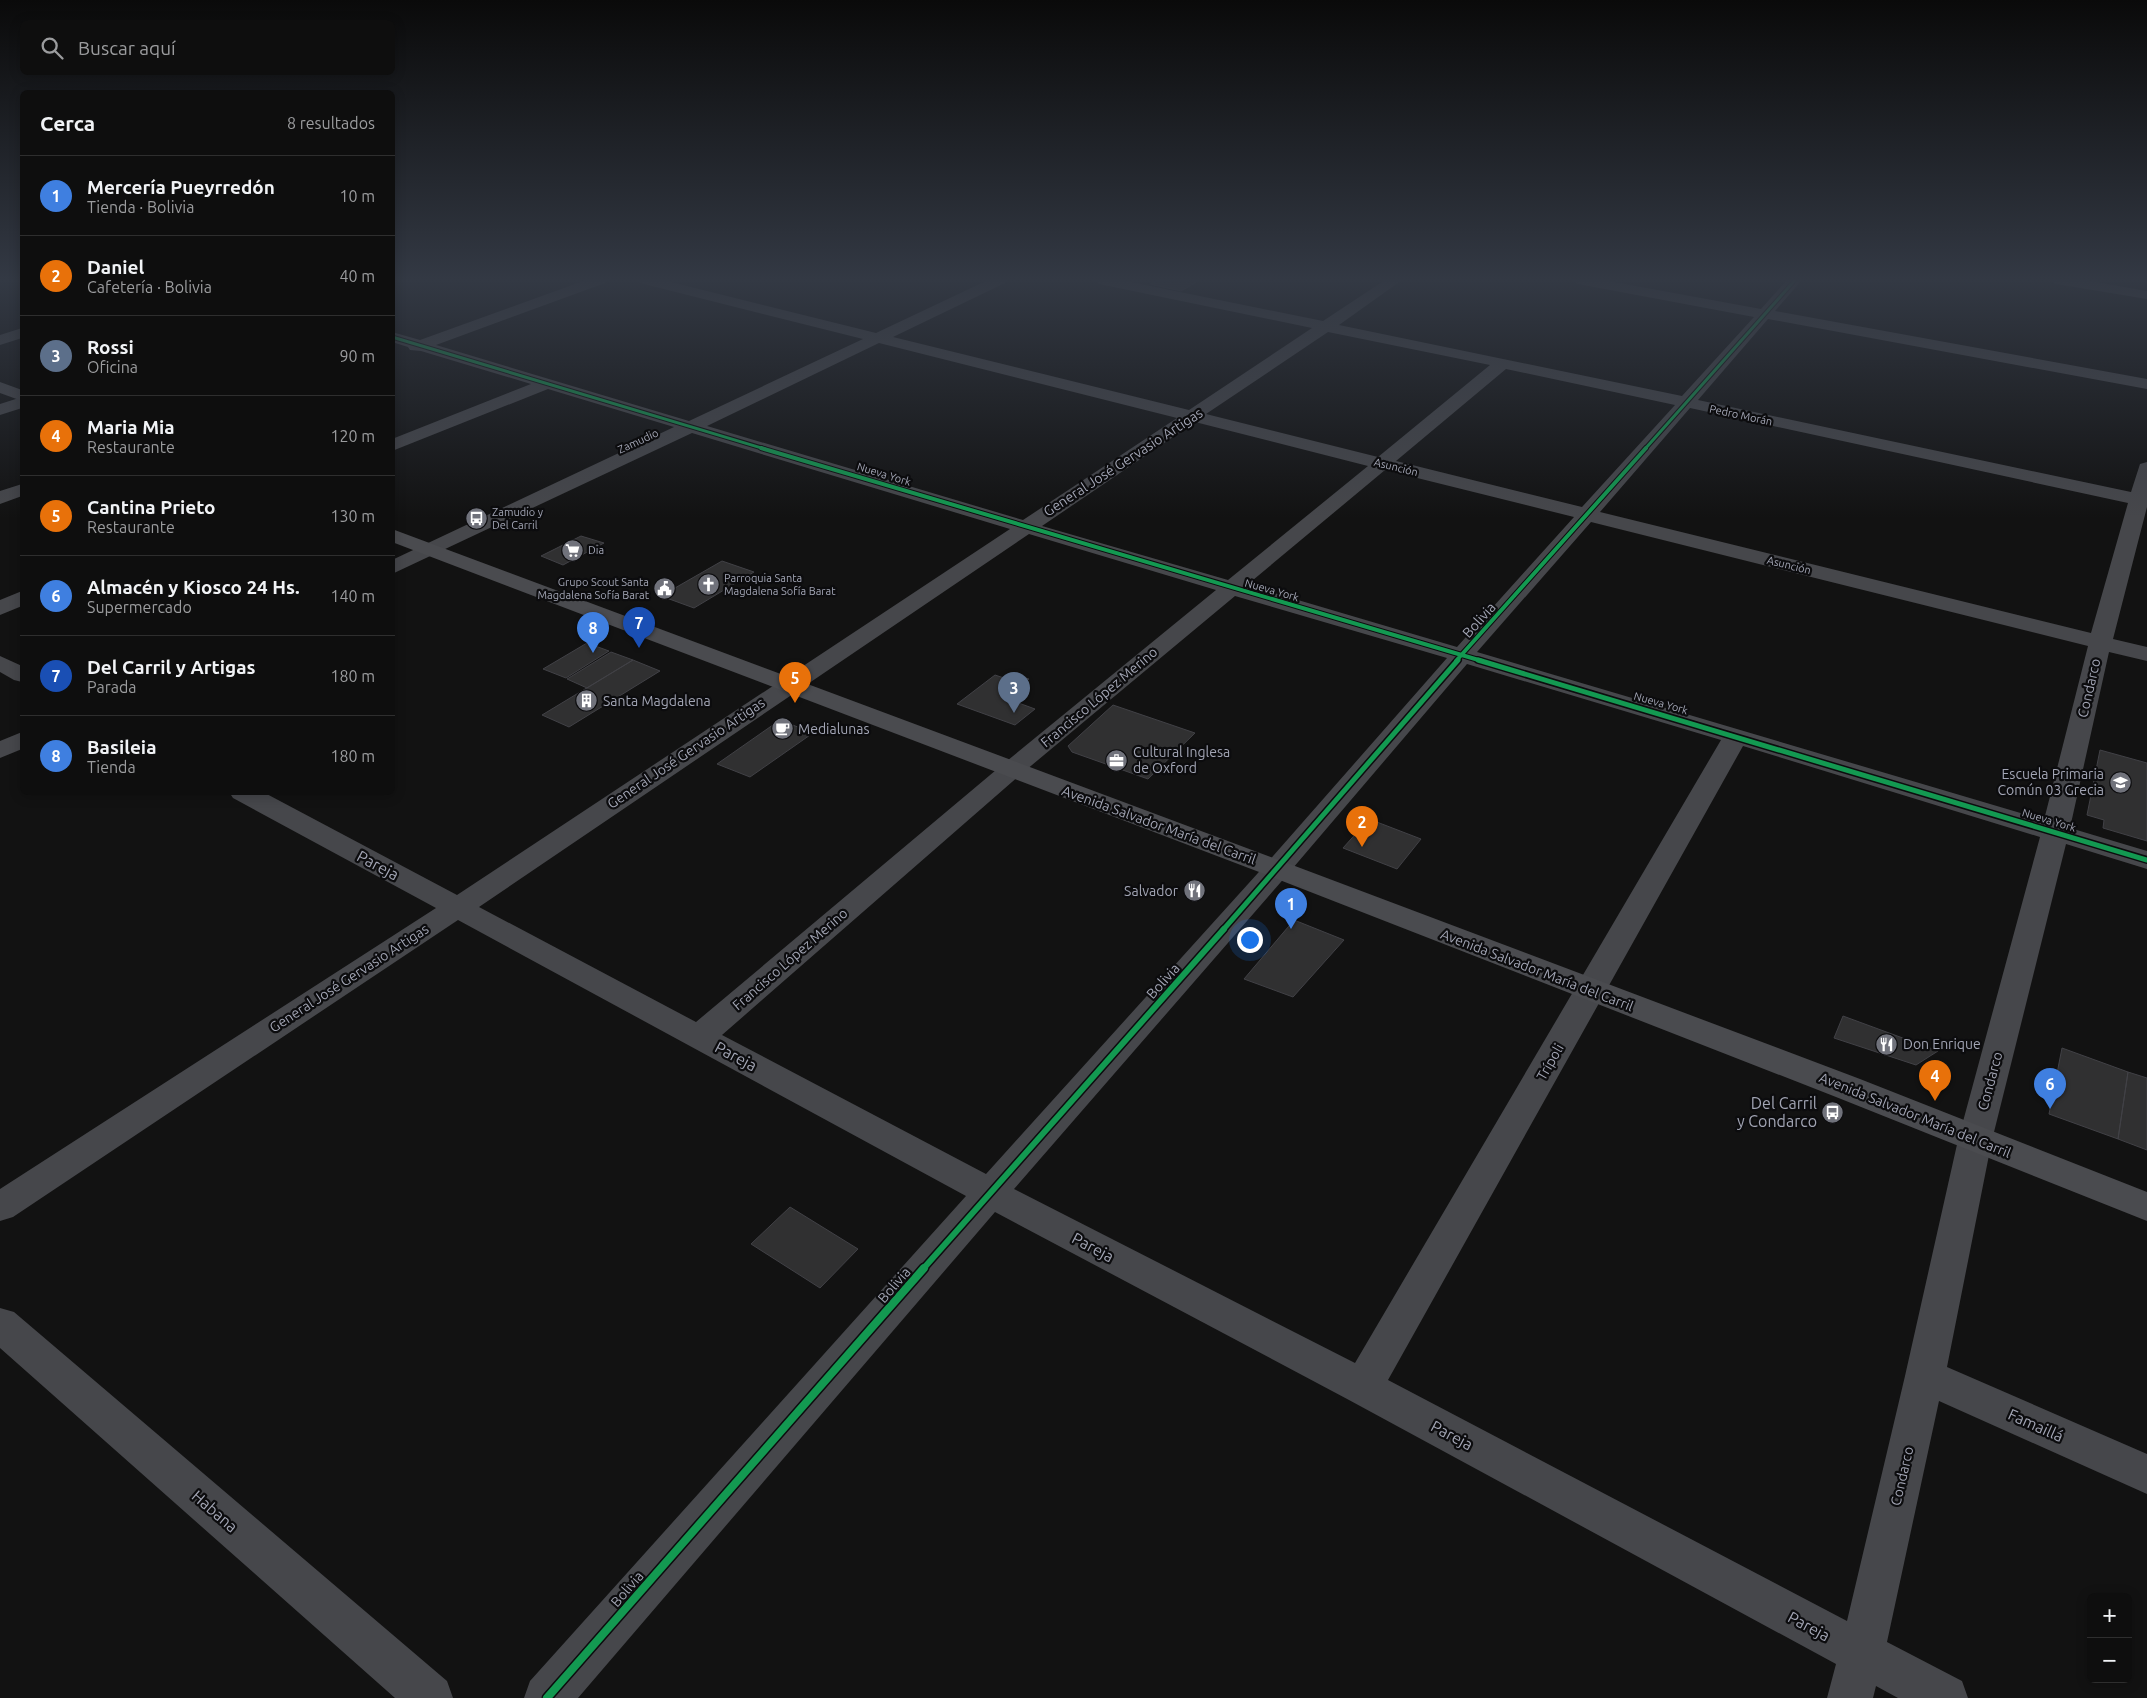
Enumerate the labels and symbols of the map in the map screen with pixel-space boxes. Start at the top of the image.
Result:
street label: Pedro Morán [1708,402,1774,428]
street label: General José Gervasio Artigas [1041,405,1205,519]
street label: Zamudio [616,426,660,456]
street label: Asunción [1373,456,1419,478]
street label: Nueva York [856,460,913,488]
bus stop icon: Zamudio y Del Carril [464,506,488,530]
place label: Zamudio y Del Carril [492,506,544,531]
supermarket icon: Dia [560,538,584,562]
place label: Dia [588,544,604,556]
street label: Asunción [1766,554,1812,576]
church icon: Parroquia Santa Magdalena Sofía Barat [696,572,720,596]
place label: Parroquia Santa Magdalena Sofía Barat [724,572,836,597]
place label: Grupo Scout Santa Magdalena Sofía Barat [538,576,650,601]
public building icon: Grupo Scout Santa Magdalena Sofía Barat [653,576,677,600]
street label: Nueva York [1244,577,1301,604]
street label: Bolivia [1459,599,1499,641]
pin: 7 [623,607,655,648]
pin: 8 [577,612,609,653]
street label: Francisco López Merino [1037,644,1161,750]
street label: Condarco [2074,657,2104,719]
pin: 5 [779,662,811,703]
pin: 3 [998,672,1030,713]
building icon: Santa Magdalena [575,689,599,713]
street label: Nueva York [1633,690,1690,717]
place label: Santa Magdalena [603,693,711,709]
street label: General José Gervasio Artigas [604,694,768,812]
cafe icon: Medialunas [770,717,794,741]
place label: Medialunas [798,721,870,737]
place label: Cultural Inglesa de Oxford [1133,744,1230,776]
office icon: Cultural Inglesa de Oxford [1105,748,1129,772]
place label: Escuela Primaria Común 03 Grecia [1998,766,2104,798]
school or university icon: Escuela Primaria Común 03 Grecia [2108,770,2132,794]
street label: Avenida Salvador María del Carril [1060,782,1258,868]
pin: 2 [1346,806,1378,847]
street label: Nueva York [2021,806,2078,834]
street label: Pareja [354,847,402,883]
restaurant icon: Salvador [1182,879,1206,903]
place label: Salvador [1124,883,1179,899]
pin: 1 [1275,888,1307,929]
street label: Francisco López Merino [729,905,851,1013]
street label: General José Gervasio Artigas [267,921,431,1035]
street label: Avenida Salvador María del Carril [1438,926,1636,1014]
your location [1237,927,1263,953]
street label: Bolivia [1143,960,1183,1002]
restaurant icon: Don Enrique [1875,1032,1899,1056]
place label: Don Enrique [1903,1036,1981,1052]
street label: Pareja [712,1038,760,1074]
street label: Trípoli [1533,1041,1567,1083]
street label: Condarco [1974,1050,2006,1112]
pin: 4 [1919,1060,1951,1101]
pin: 6 [2034,1068,2066,1109]
street label: Avenida Salvador María del Carril [1817,1069,2013,1161]
place label: Del Carril y Condarco [1737,1094,1817,1130]
bus stop icon: Del Carril y Condarco [1821,1100,1845,1124]
street label: Pareja [1069,1229,1117,1265]
street label: Bolivia [874,1264,914,1306]
street label: Famaillá [2006,1405,2066,1445]
street label: Pareja [1428,1417,1476,1453]
street label: Condarco [1887,1445,1917,1507]
street label: Habana [189,1486,241,1536]
street label: Bolivia [607,1568,647,1610]
street label: Pareja [1785,1608,1833,1644]

